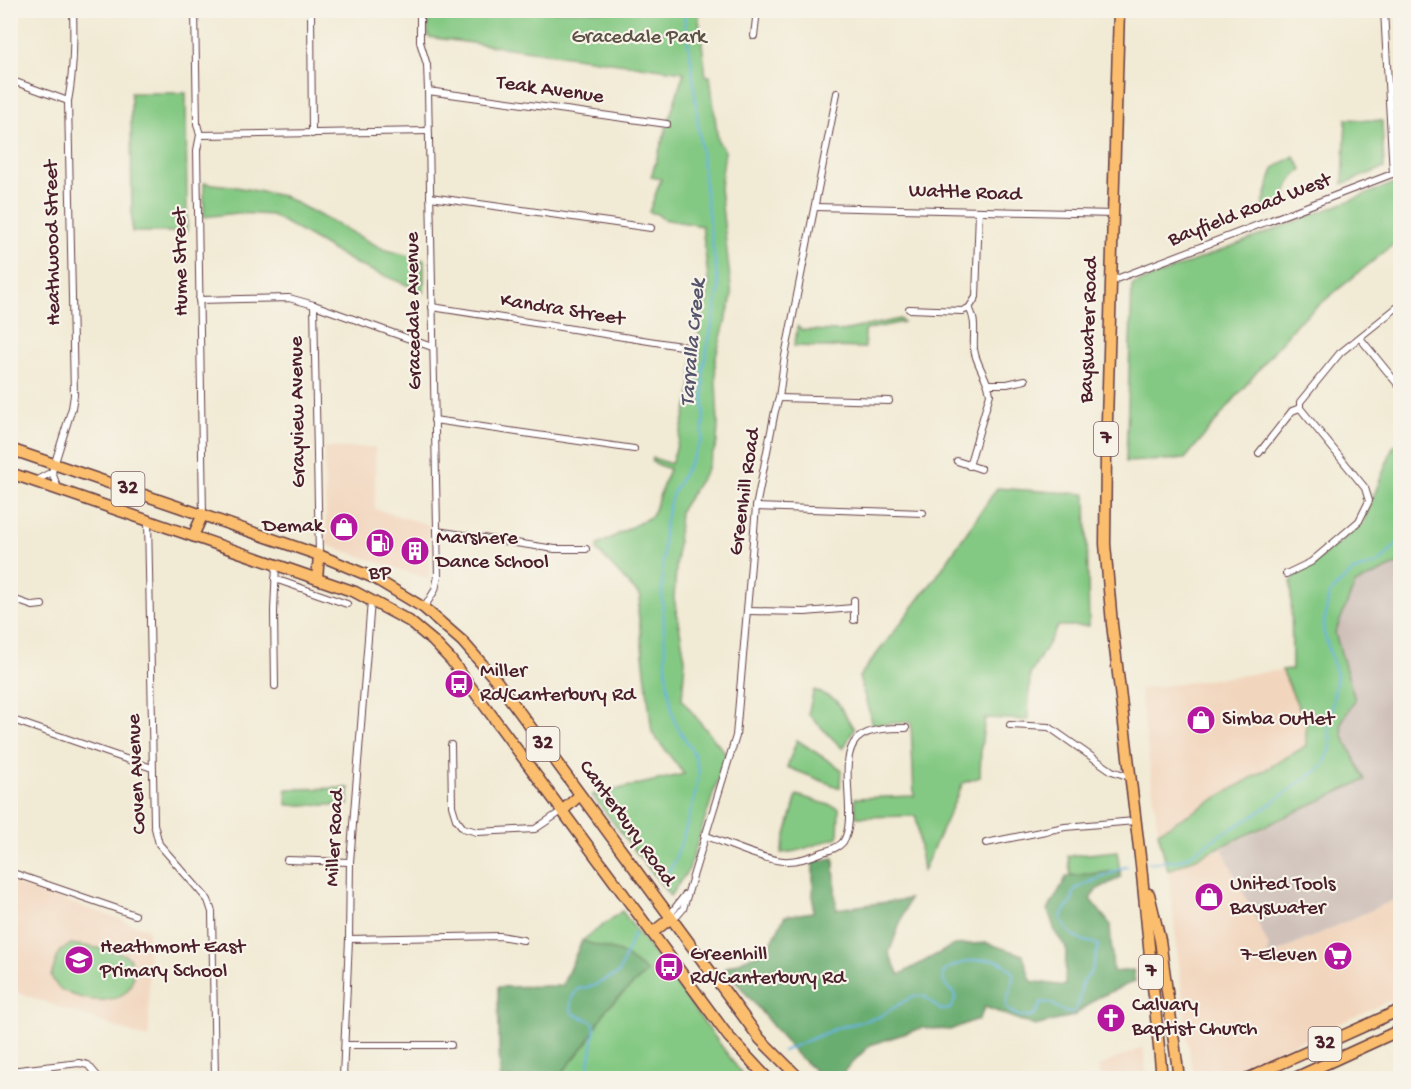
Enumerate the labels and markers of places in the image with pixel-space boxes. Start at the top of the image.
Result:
shop icon: Demak [328,511,360,543]
place label: Demak [261,515,326,540]
fuel station icon: BP [364,527,396,559]
place label: Marshere Dance School [434,527,549,576]
building icon: Marshere Dance School [399,535,431,567]
place label: BP [368,562,392,587]
place label: Miller Rd/Canterbury Rd [480,660,637,709]
bus stop icon: Miller Rd/Canterbury Rd [443,668,475,700]
shop icon: Simba Outlet [1185,704,1217,736]
place label: Simba Outlet [1222,708,1336,733]
place label: United Tools Bayswater [1229,873,1337,922]
shop icon: United Tools Bayswater [1193,881,1225,913]
place label: Heathmont East Primary School [99,936,247,985]
supermarket icon: 7-Eleven [1322,940,1354,972]
place label: Greenhill Rd/Canterbury Rd [690,943,847,992]
school or university icon: Heathmont East Primary School [63,944,95,976]
place label: 7-Eleven [1240,944,1317,969]
bus stop icon: Greenhill Rd/Canterbury Rd [653,951,685,983]
place label: Calvary Baptist Church [1131,994,1258,1043]
church icon: Calvary Baptist Church [1095,1002,1127,1034]

